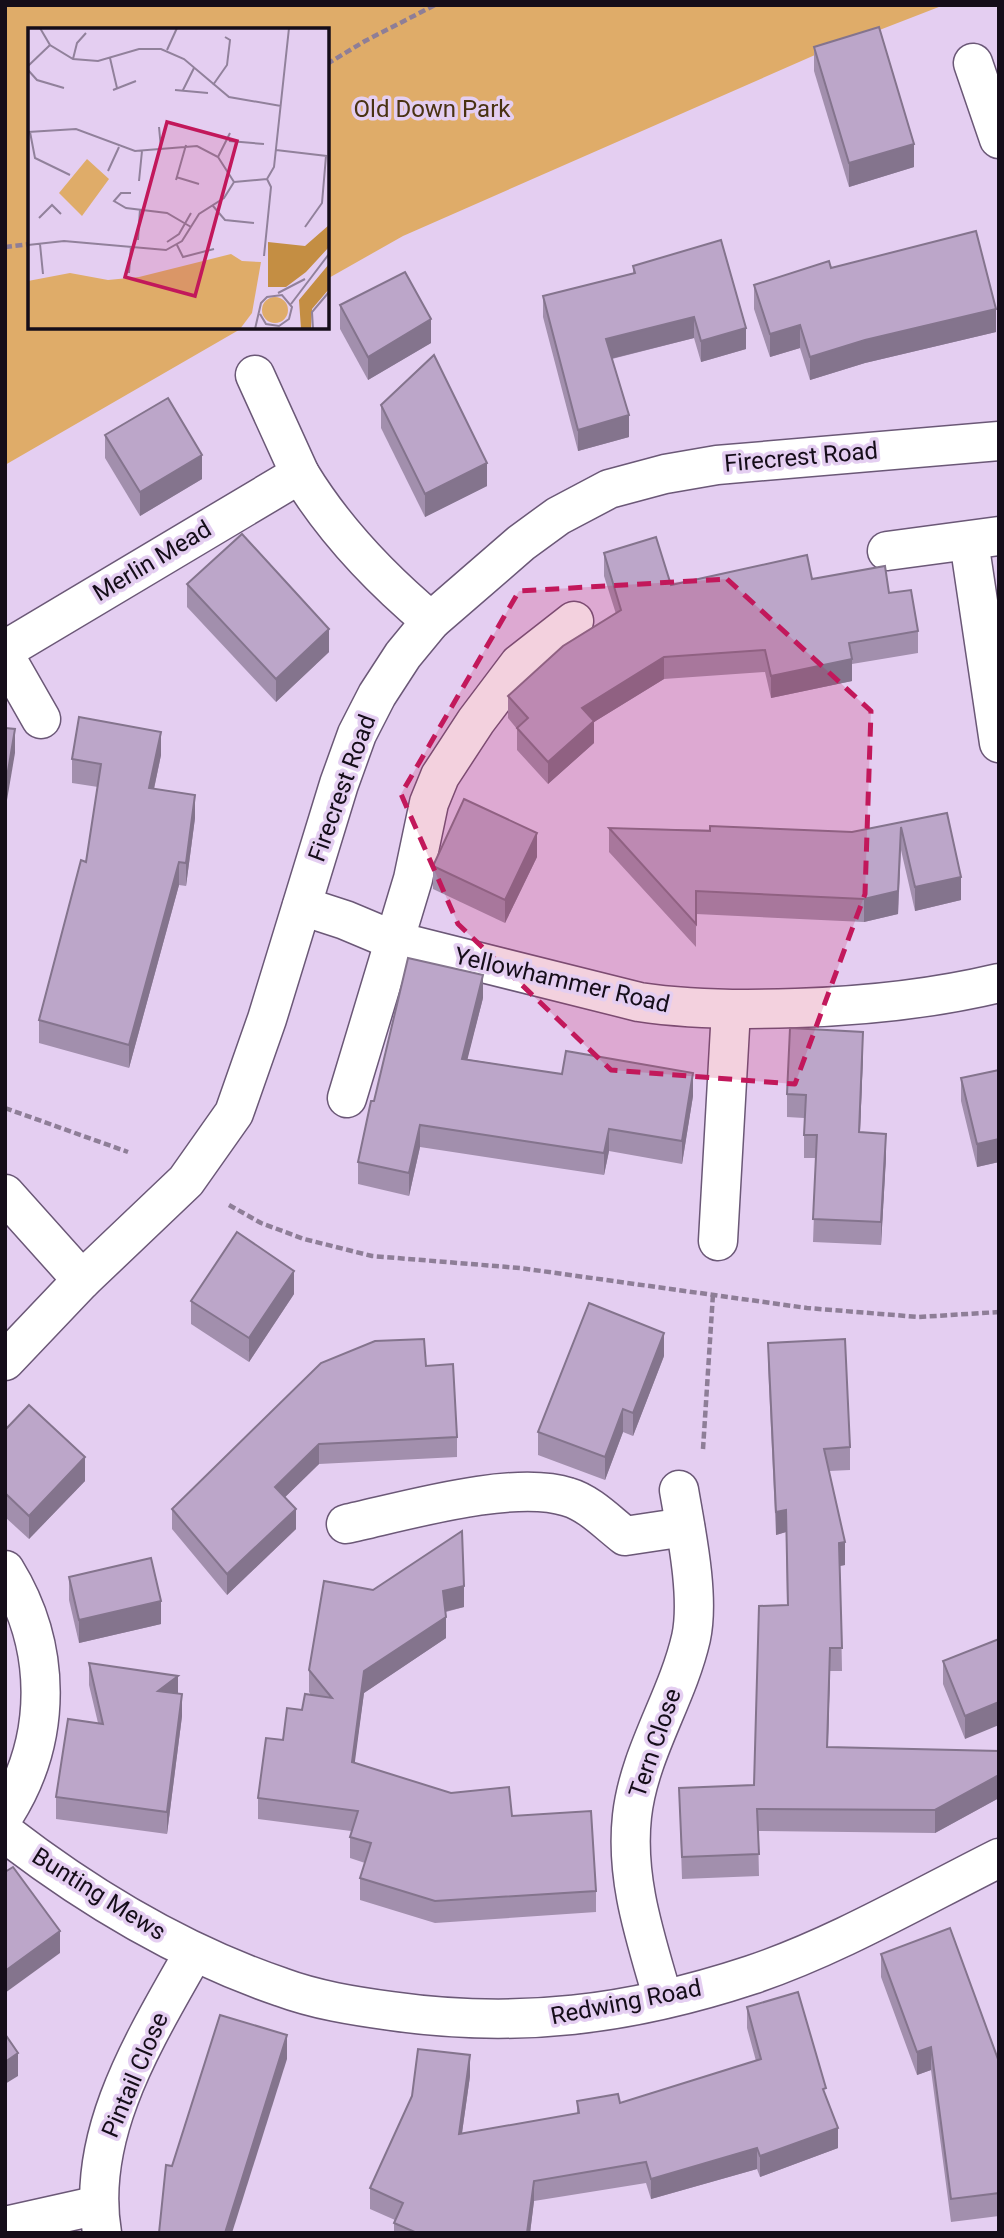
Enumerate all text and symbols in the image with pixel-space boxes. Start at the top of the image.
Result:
inset map [28,28,329,329]
park label: Old Down Park [354,95,511,123]
street label: Firecrest Road [723,436,879,478]
street label: Merlin Mead [88,515,216,607]
street label: Firecrest Road [302,711,382,865]
street label: Yellowhammer Road [452,942,672,1018]
street label: Tern Close [623,1685,687,1801]
street label: Bunting Mews [27,1842,171,1946]
street label: Redwing Road [548,1974,704,2030]
street label: Pintail Close [96,2008,174,2142]

